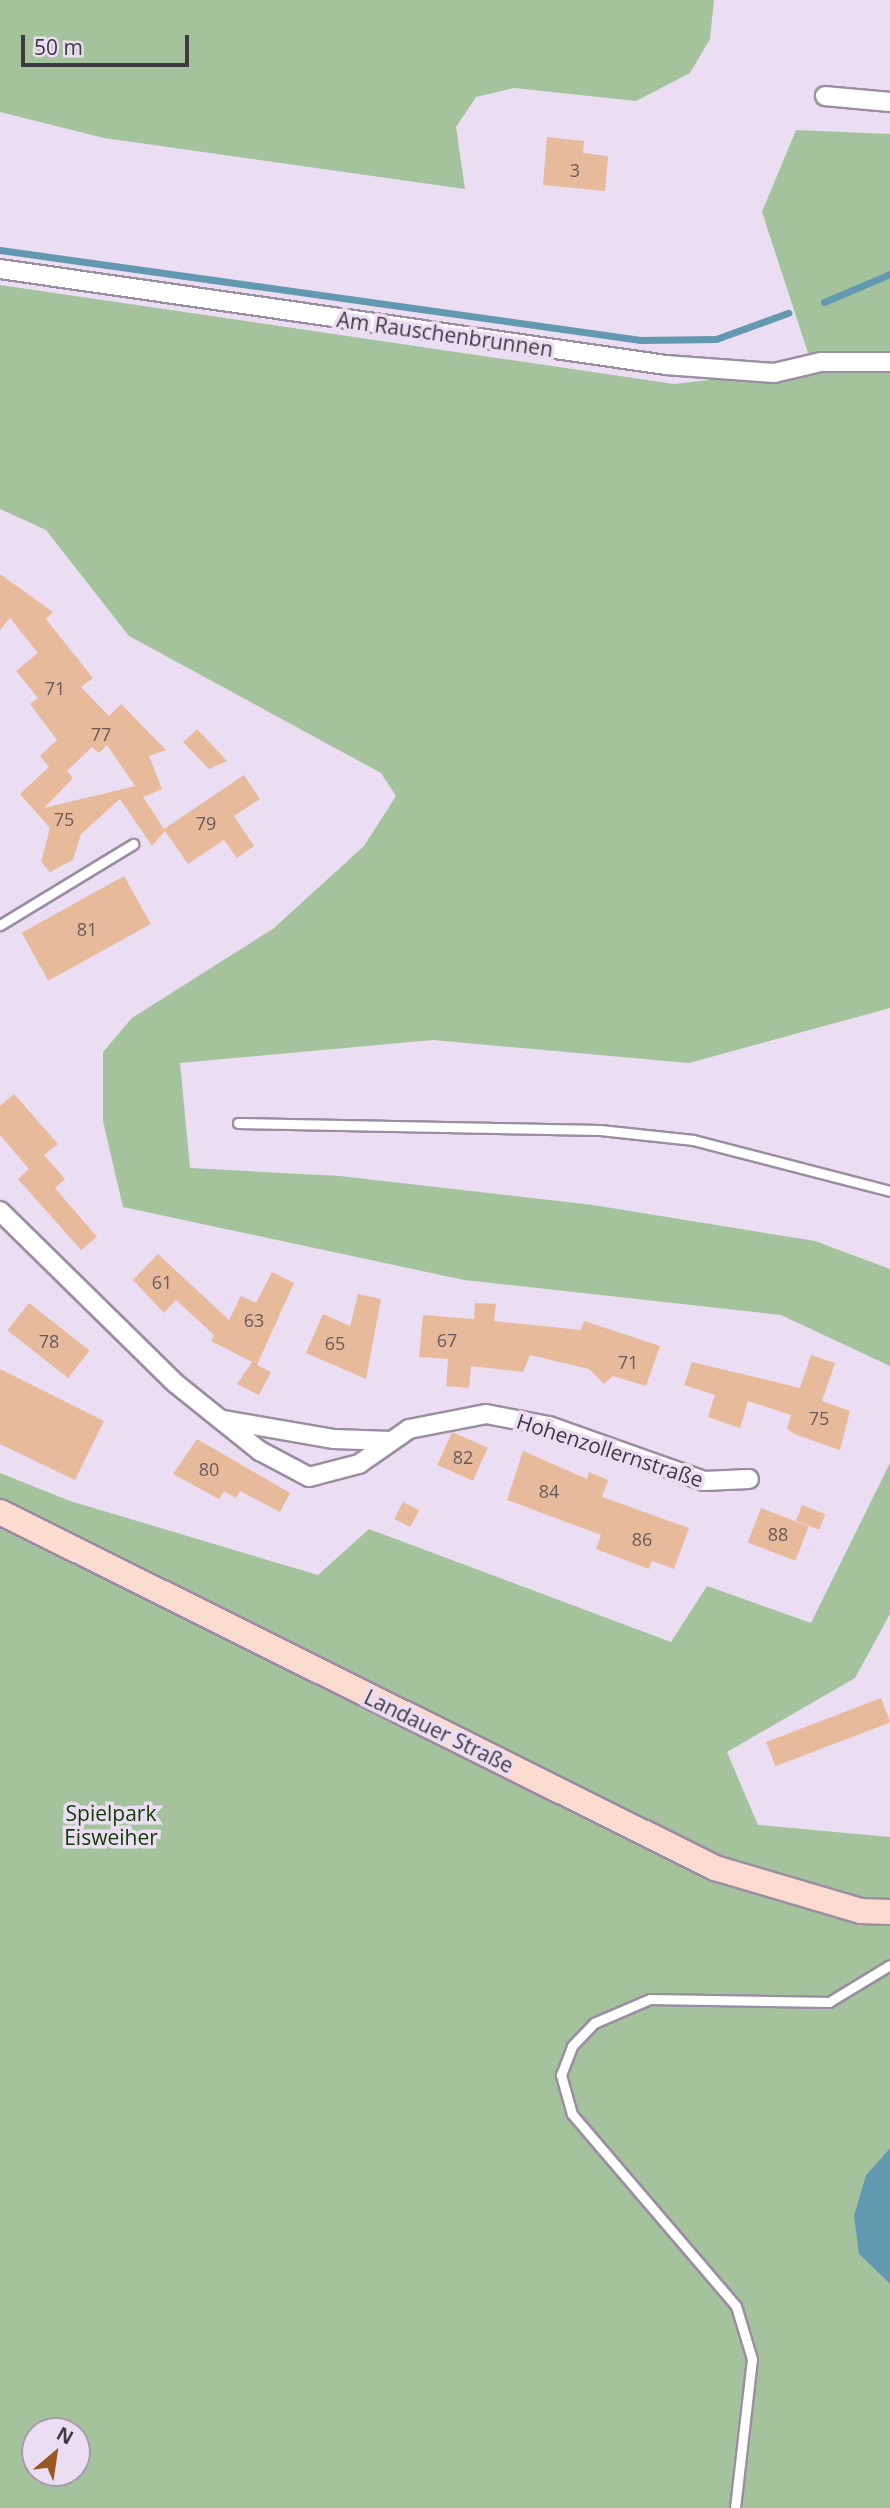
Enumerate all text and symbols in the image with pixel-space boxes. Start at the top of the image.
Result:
scale bar [24,21,192,65]
text: 50 m [34,33,83,61]
house number: 3 [570,159,580,181]
street label: Am Rauschenbrunnen [335,306,555,362]
house number: 71 [45,677,65,699]
house number: 77 [91,723,111,745]
house number: 75 [54,808,74,830]
house number: 79 [196,812,216,834]
house number: 81 [77,918,97,940]
house number: 61 [152,1271,172,1293]
house number: 63 [244,1309,264,1331]
house number: 67 [437,1329,457,1351]
house number: 78 [39,1330,59,1352]
house number: 65 [325,1332,345,1354]
house number: 71 [618,1351,638,1373]
house number: 75 [809,1407,829,1429]
street label: Hohenzollernstraße [514,1408,706,1492]
house number: 82 [453,1446,473,1468]
house number: 80 [199,1458,219,1480]
house number: 84 [539,1480,559,1502]
house number: 88 [768,1523,788,1545]
house number: 86 [632,1528,652,1550]
street label: Landauer Straße [360,1684,518,1778]
park label: Spielpark Eisweiher [64,1800,158,1850]
north arrow [21,2417,91,2487]
text: N [52,2420,78,2450]

